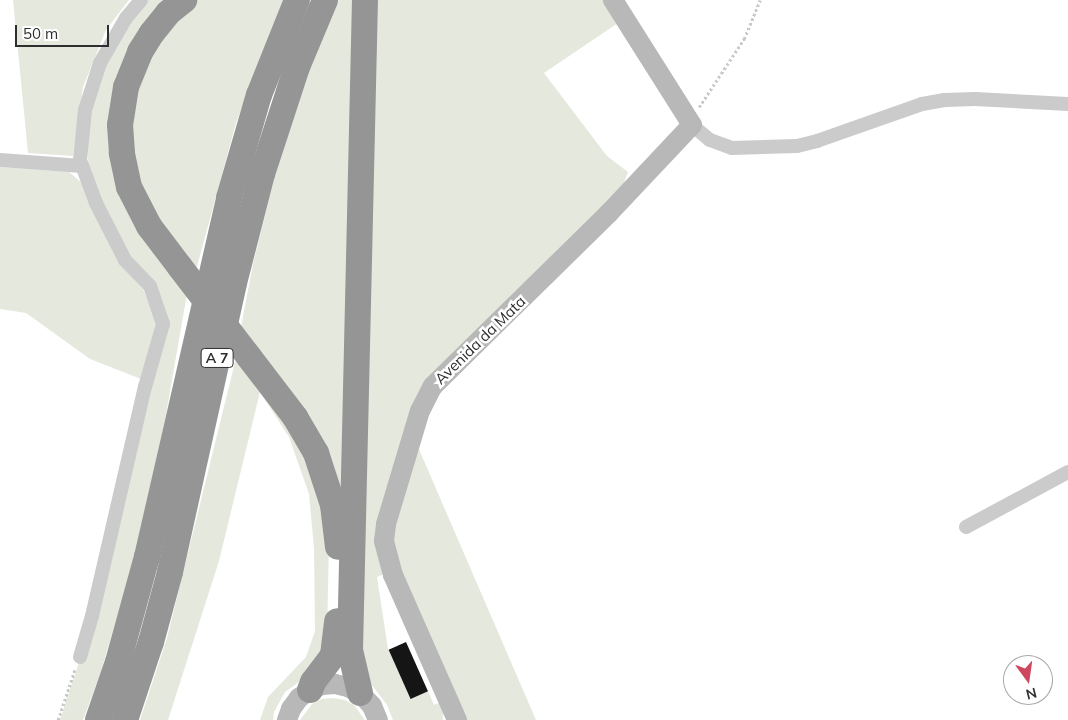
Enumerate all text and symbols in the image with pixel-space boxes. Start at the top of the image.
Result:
scale bar [18,15,111,47]
text: 50 m [23,24,58,43]
street label: Avenida da Mata [431,292,529,388]
road number: A 7 [200,346,234,369]
north arrow [1003,655,1053,705]
text: N [1024,684,1039,704]

